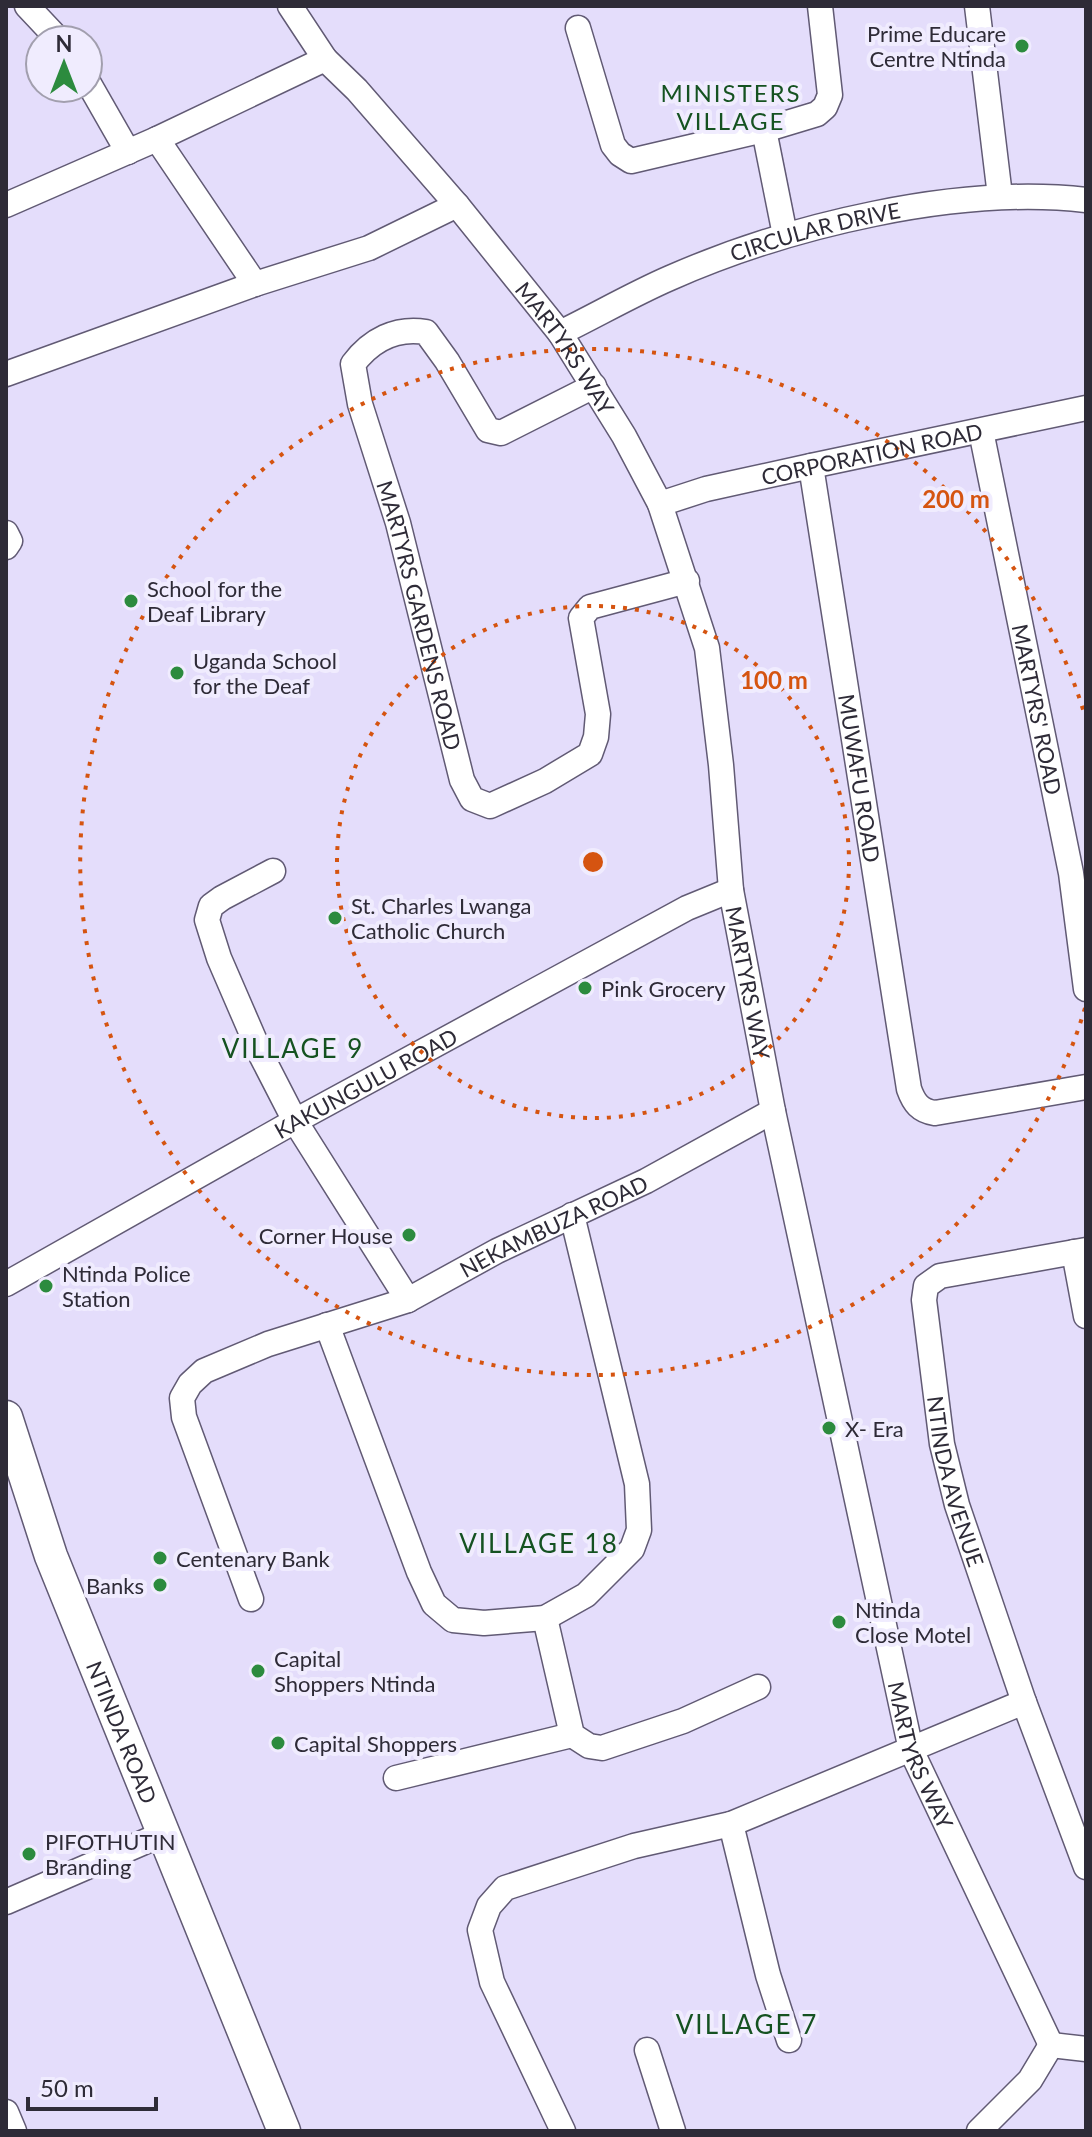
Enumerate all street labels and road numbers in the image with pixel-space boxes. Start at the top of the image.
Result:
street label: CIRCULAR DRIVE [726,196,902,267]
street label: MARTYRS WAY [510,276,621,419]
street label: CORPORATION ROAD [759,417,985,490]
street label: MARTYRS GARDENS ROAD [372,477,468,753]
street label: MARTYRS' ROAD [1007,621,1068,797]
street label: MUWAFU ROAD [834,692,887,864]
street label: MARTYRS WAY [721,904,776,1062]
street label: KAKUNGULU ROAD [269,1022,462,1144]
street label: NEKAMBUZA ROAD [455,1169,652,1282]
street label: NTINDA AVENUE [923,1394,990,1570]
street label: NTINDA ROAD [81,1657,163,1807]
street label: MARTYRS WAY [883,1679,960,1833]

